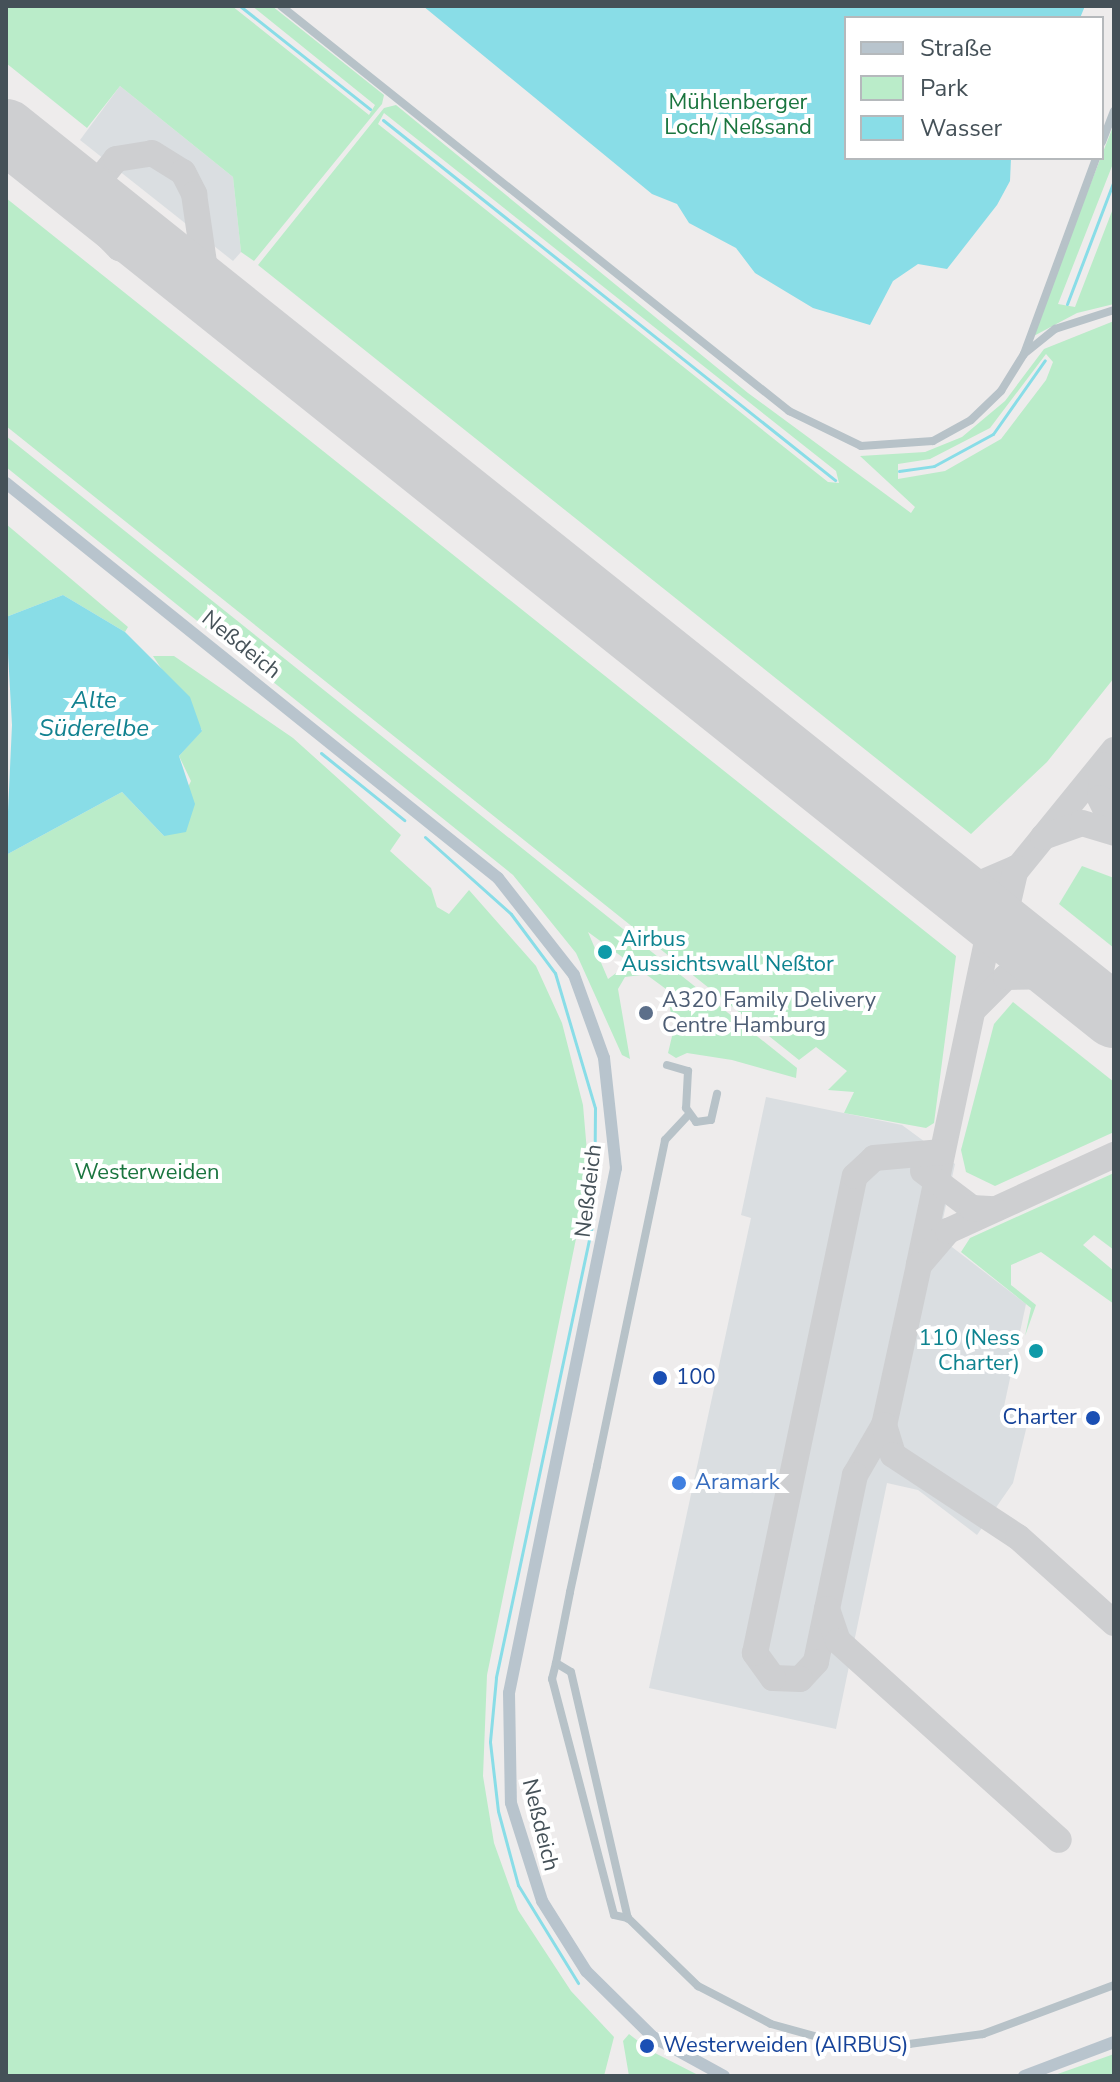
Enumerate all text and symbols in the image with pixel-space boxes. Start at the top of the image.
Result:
legend [844,16,1104,160]
text: Straße [920,32,992,64]
text: Park [920,72,968,104]
park label: Mühlenberger Loch/ Neßsand [664,89,812,140]
text: Wasser [920,112,1002,144]
street label: Neßdeich [196,605,286,685]
water label: Alte Süderelbe [39,687,149,743]
place label: Airbus Aussichtswall Neßtor [621,926,834,978]
marker: Airbus Aussichtswall Neßtor [596,943,614,961]
place label: A320 Family Delivery Centre Hamburg [662,987,876,1038]
marker: A320 Family Delivery Centre Hamburg [637,1004,655,1022]
street label: Neßdeich [570,1143,608,1239]
park label: Westerweiden [74,1160,220,1186]
place label: 110 (Ness Charter) [919,1325,1020,1376]
marker: 110 (Ness Charter) [1027,1342,1045,1360]
place label: 100 [676,1365,716,1391]
marker: 100 [651,1369,669,1387]
place label: Charter [1002,1405,1077,1431]
marker: Charter [1084,1409,1102,1427]
place label: Aramark [695,1470,780,1496]
marker: Aramark [670,1474,688,1492]
street label: Neßdeich [516,1776,564,1874]
place label: Westerweiden (AIRBUS) [663,2033,909,2059]
marker: Westerweiden (AIRBUS) [638,2037,656,2055]

